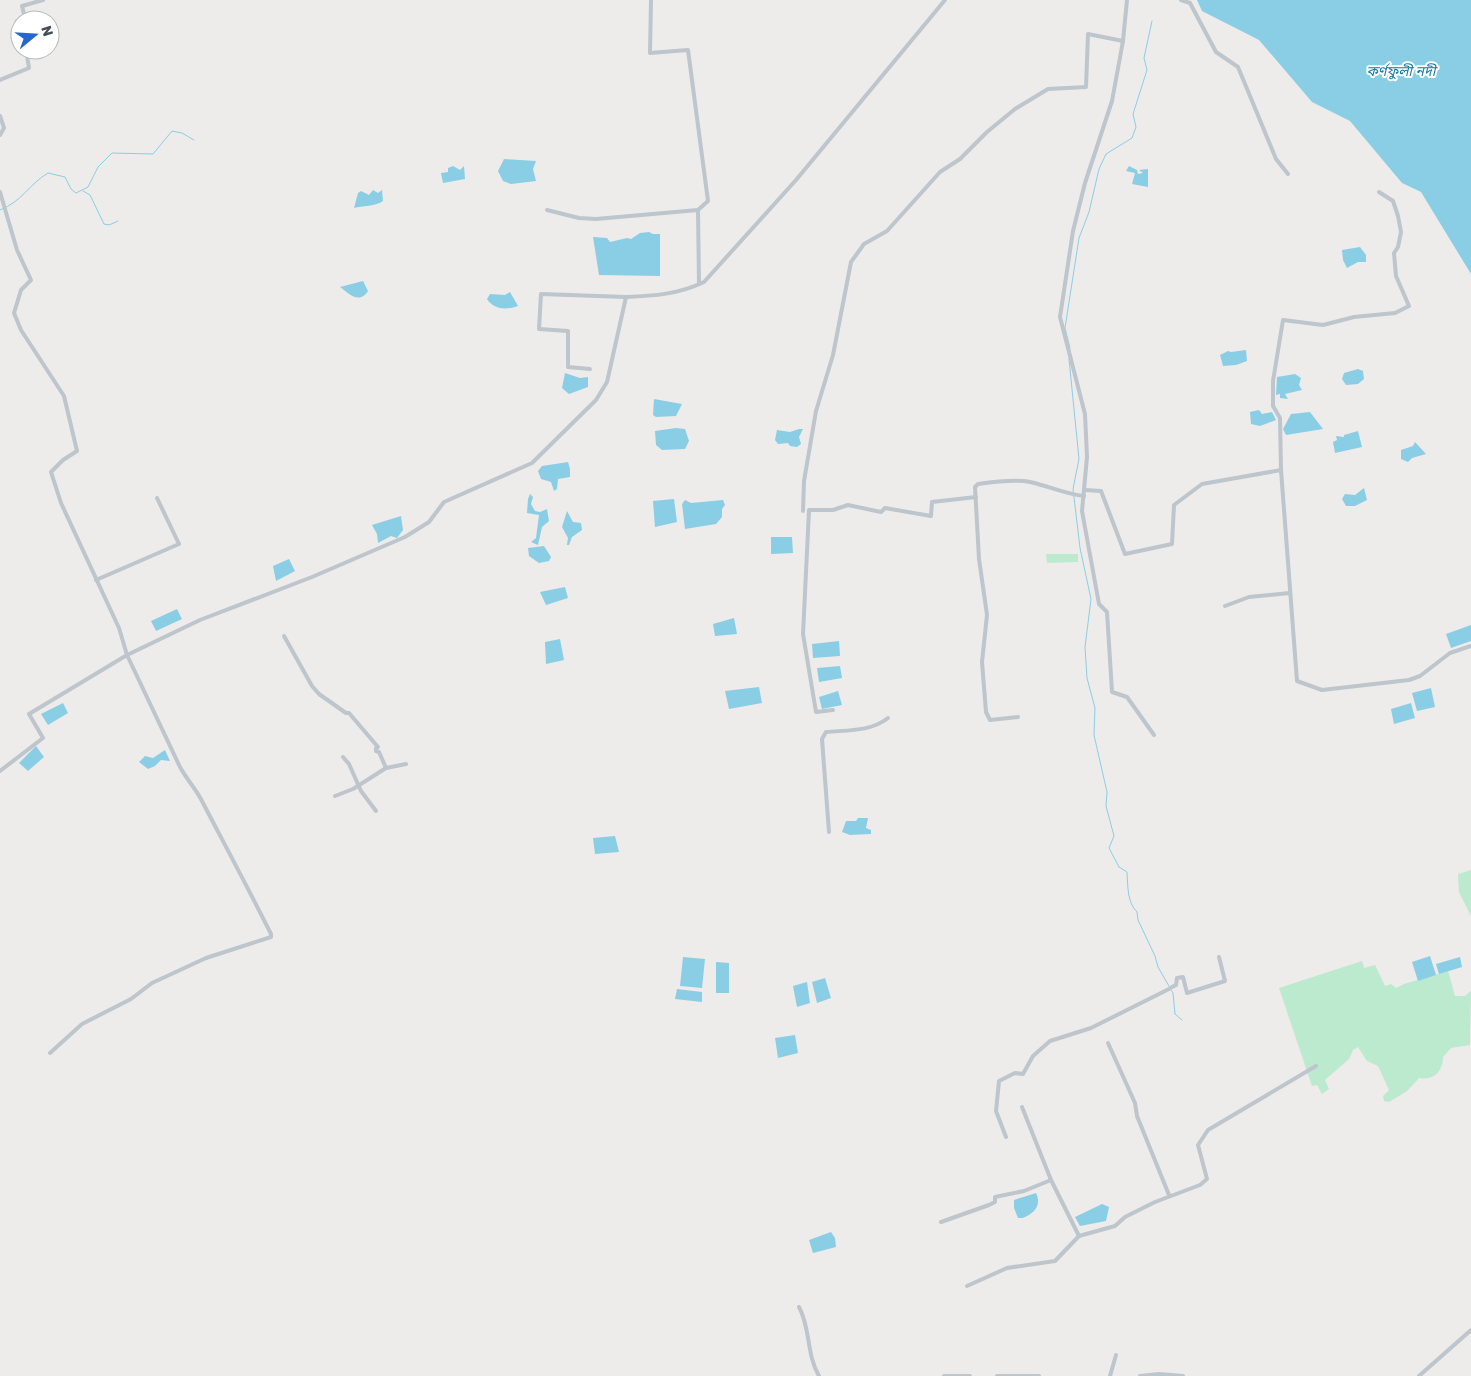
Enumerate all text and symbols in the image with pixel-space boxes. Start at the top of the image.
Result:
north arrow [10,10,60,60]
text: N [37,24,57,39]
water label: কর্ণফুলী নদী [1367,63,1439,80]

